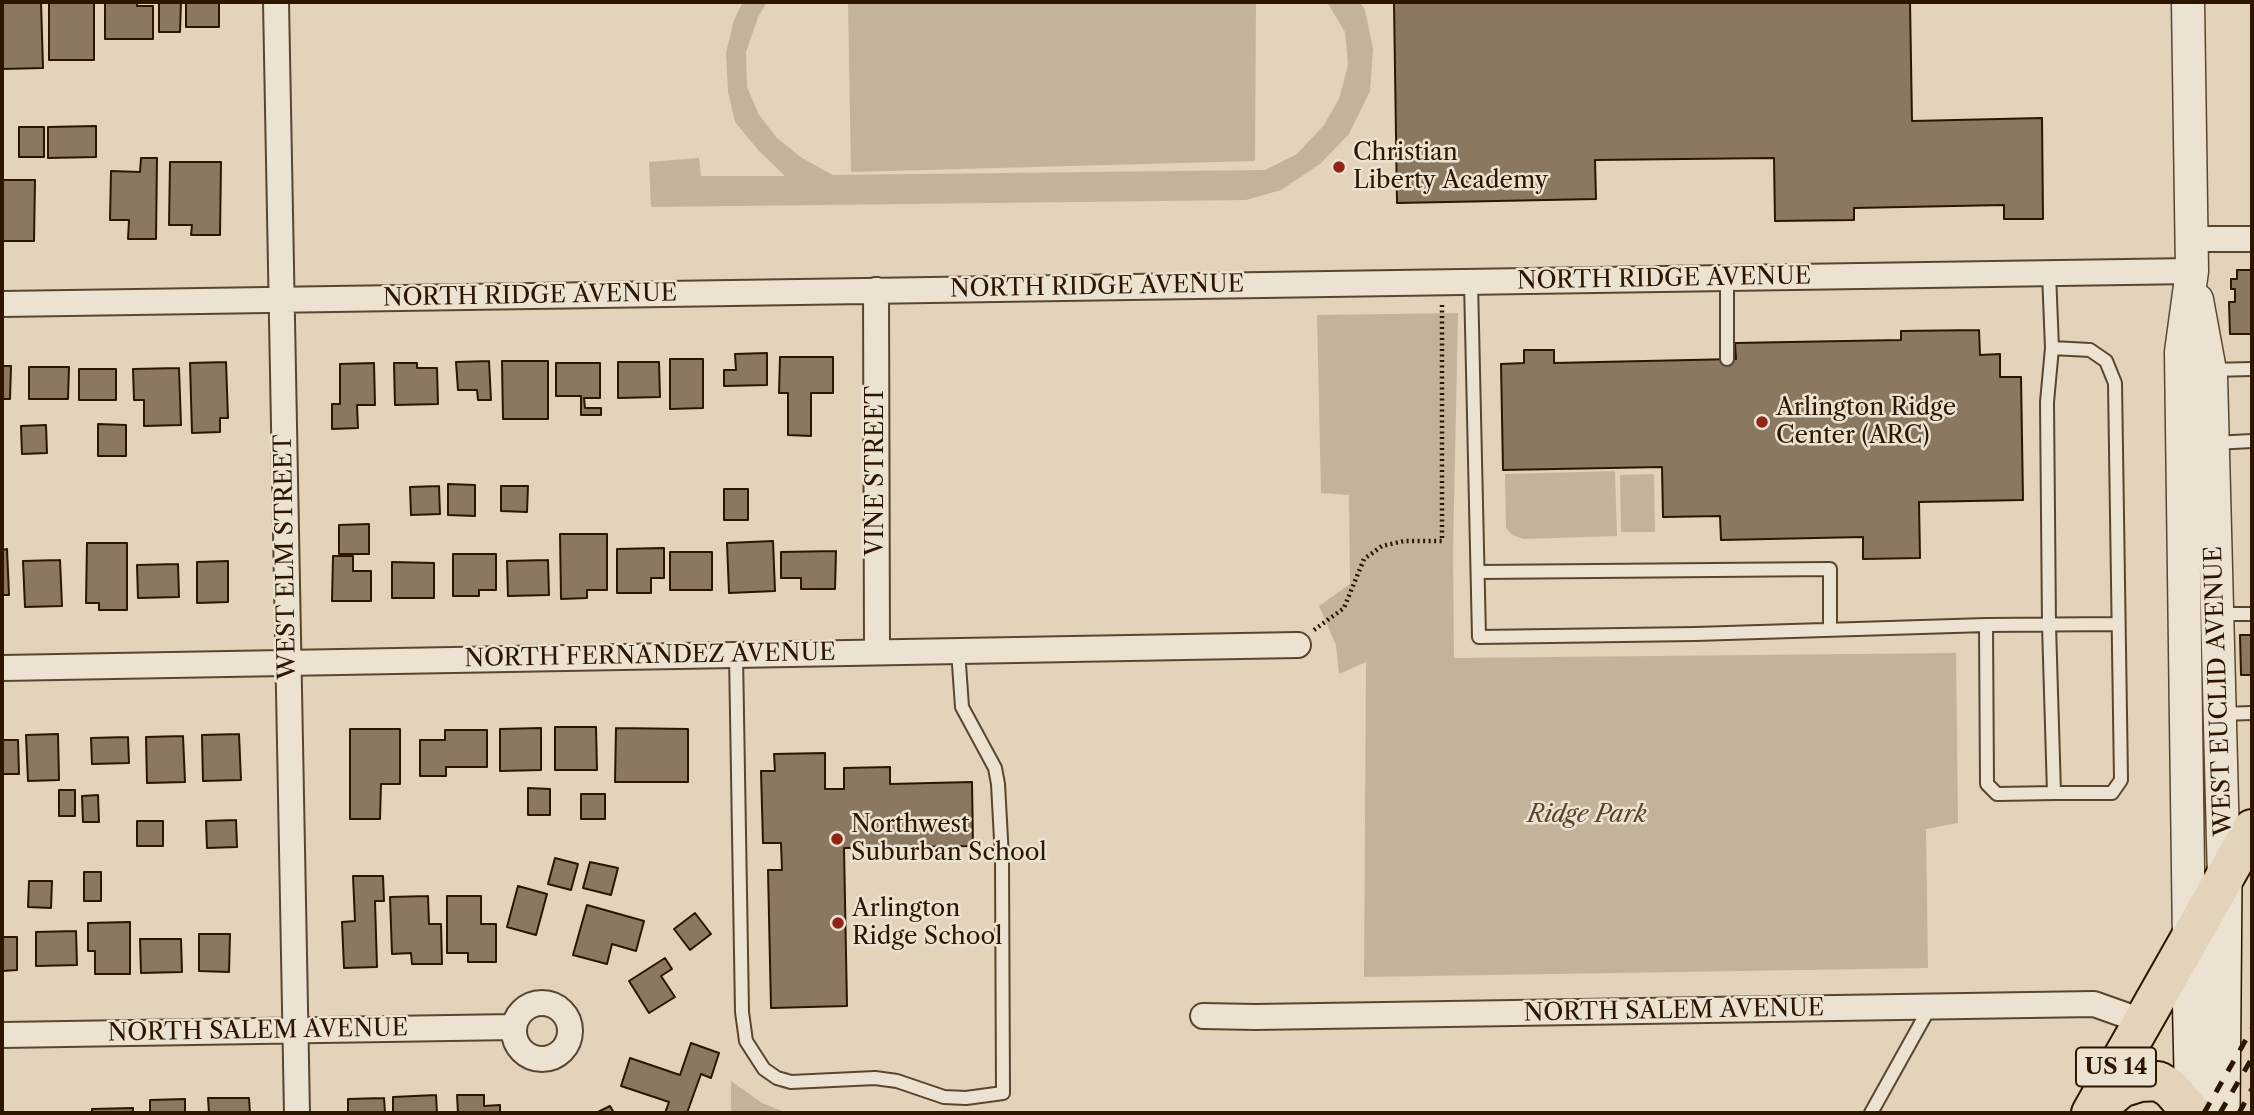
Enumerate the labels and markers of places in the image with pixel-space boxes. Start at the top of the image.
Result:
place label: Christian Liberty Academy [1353,139,1548,195]
marker: Christian Liberty Academy [1331,159,1347,175]
place label: Arlington Ridge Center (ARC) [1776,394,1956,450]
marker: Arlington Ridge Center (ARC) [1754,414,1770,430]
place label: Northwest Suburban School [851,811,1047,867]
marker: Northwest Suburban School [829,831,845,847]
place label: Arlington Ridge School [852,895,1002,951]
marker: Arlington Ridge School [830,915,846,931]

